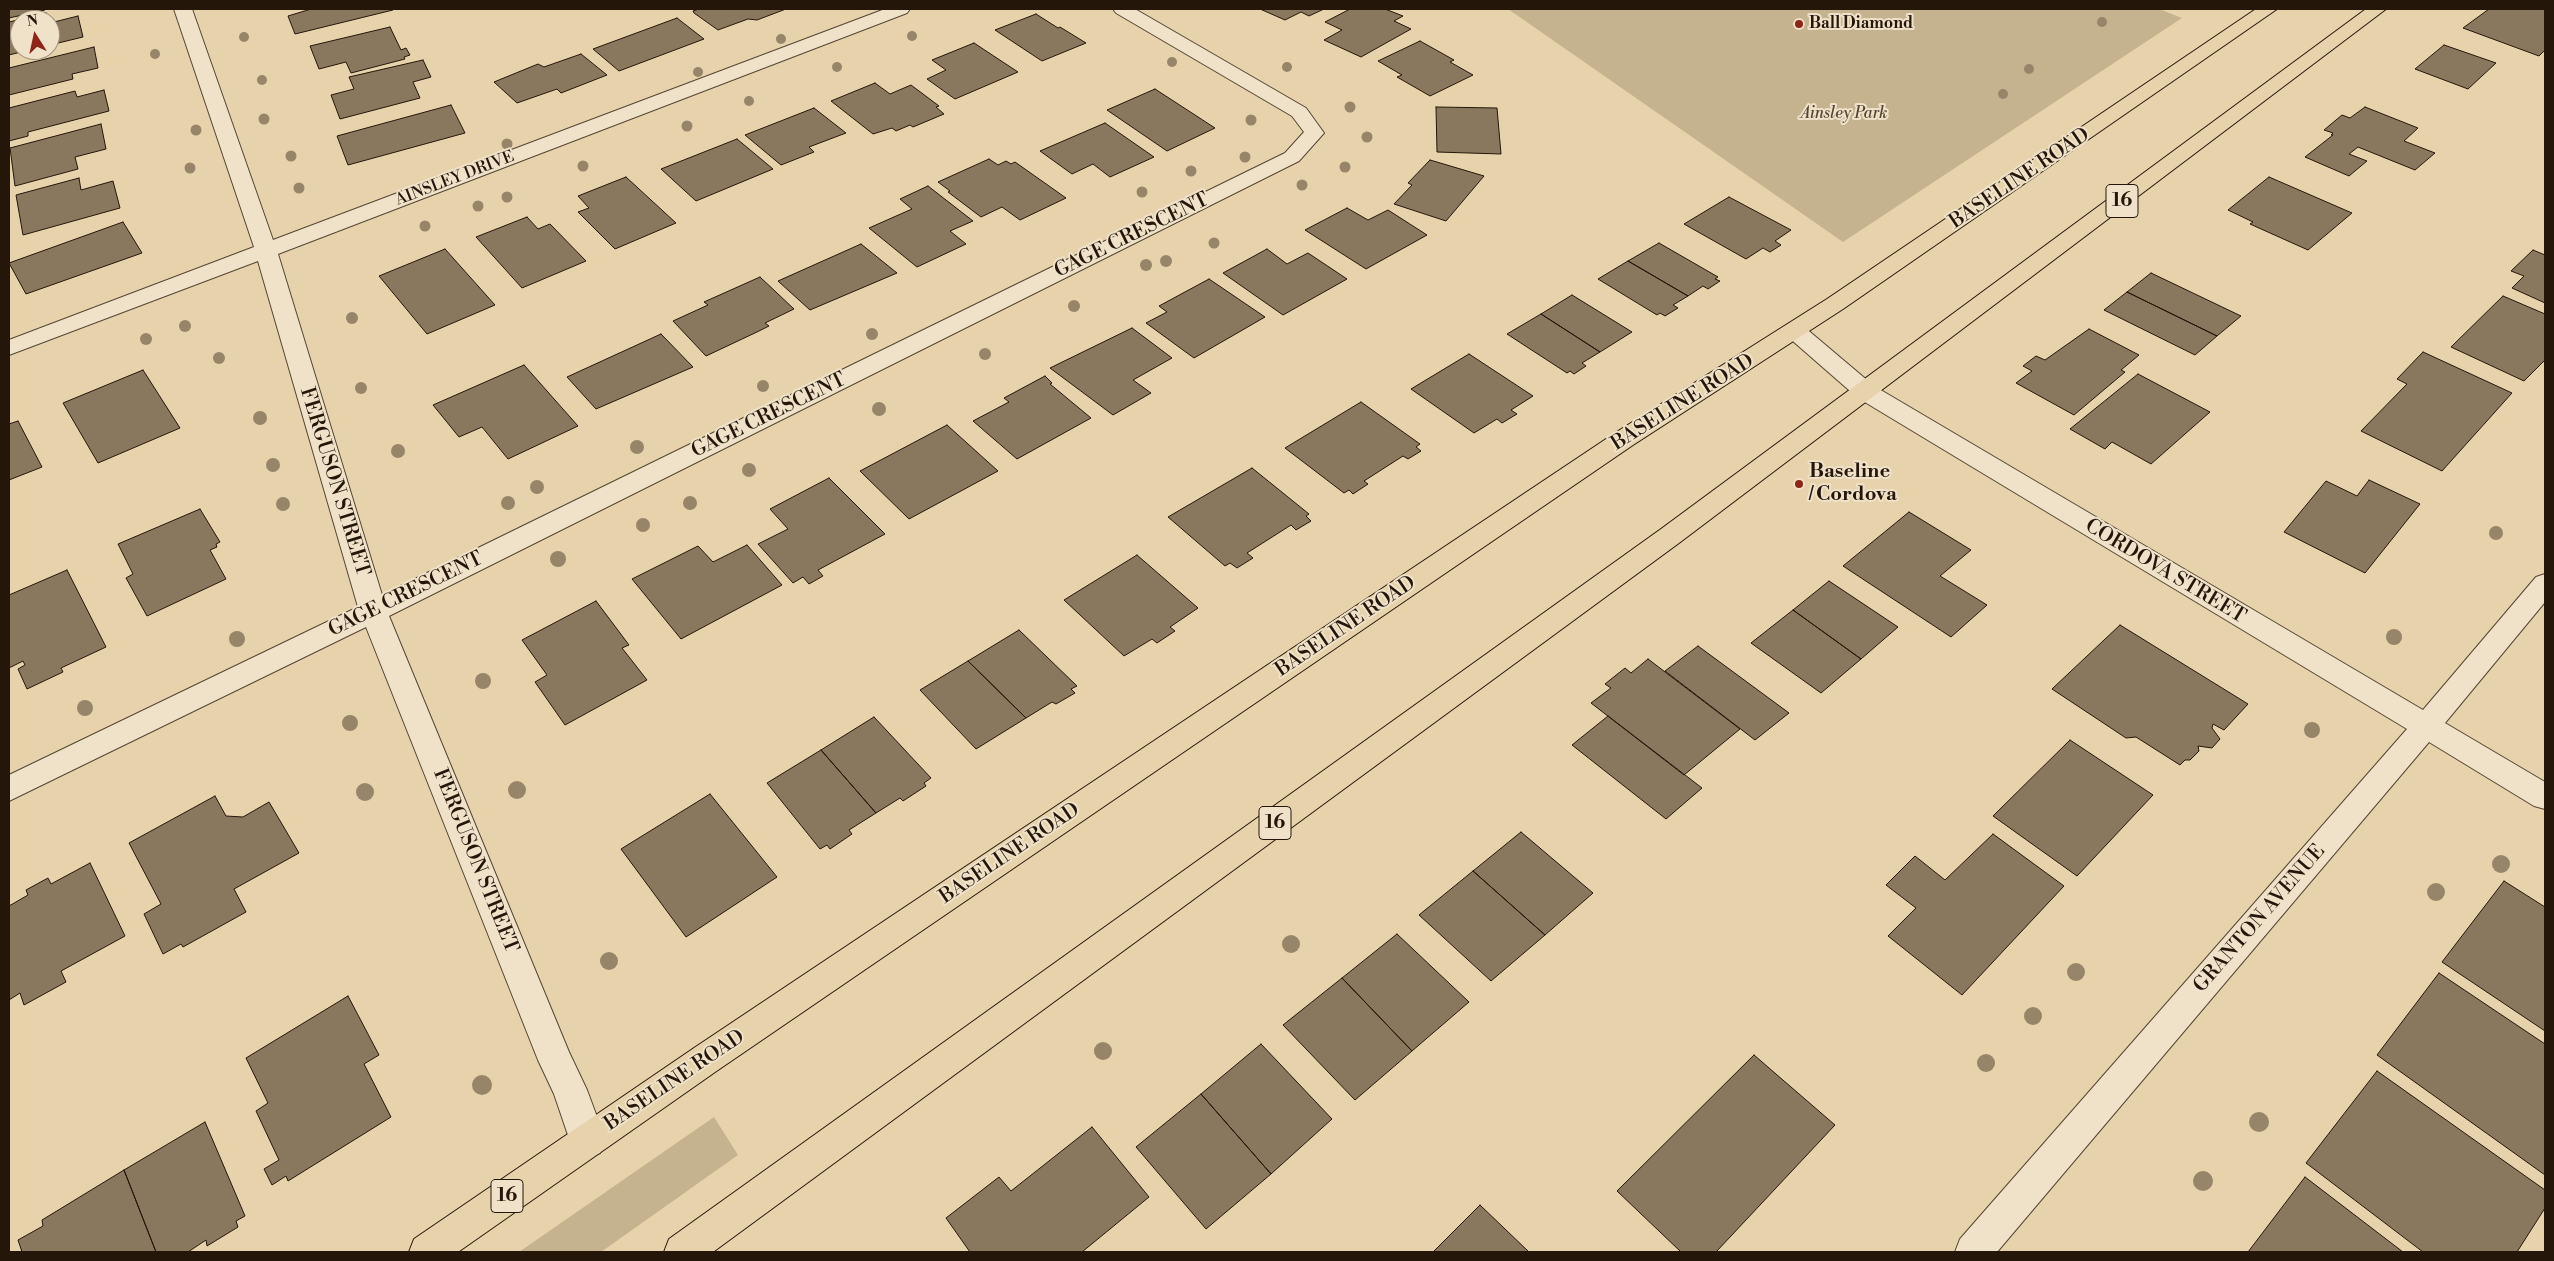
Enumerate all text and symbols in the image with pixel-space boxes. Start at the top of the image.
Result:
north arrow [10,10,60,60]
text: N [26,11,40,31]
place label: Ball Diamond [1809,14,1913,34]
marker: Ball Diamond [1793,18,1805,30]
park label: Ainsley Park [1801,104,1887,124]
street label: BASELINE ROAD [1945,123,2095,235]
street label: AINSLEY DRIVE [393,148,517,210]
road number: 16 [2106,185,2138,218]
street label: GAGE CRESCENT [1051,188,1213,284]
street label: BASELINE ROAD [1607,349,1759,457]
street label: GAGE CRESCENT [688,368,850,464]
street label: FERGUSON STREET [294,385,374,579]
place label: Baseline / Cordova [1809,460,1897,507]
marker: Baseline / Cordova [1793,478,1805,490]
street label: CORDOVA STREET [2080,514,2250,630]
street label: GAGE CRESCENT [325,547,487,643]
street label: BASELINE ROAD [1271,571,1421,683]
street label: FERGUSON STREET [427,765,523,957]
street label: BASELINE ROAD [935,798,1085,910]
road number: 16 [1259,806,1291,840]
street label: GRANTON AVENUE [2189,840,2331,998]
street label: BASELINE ROAD [600,1025,750,1137]
road number: 16 [491,1180,523,1212]

